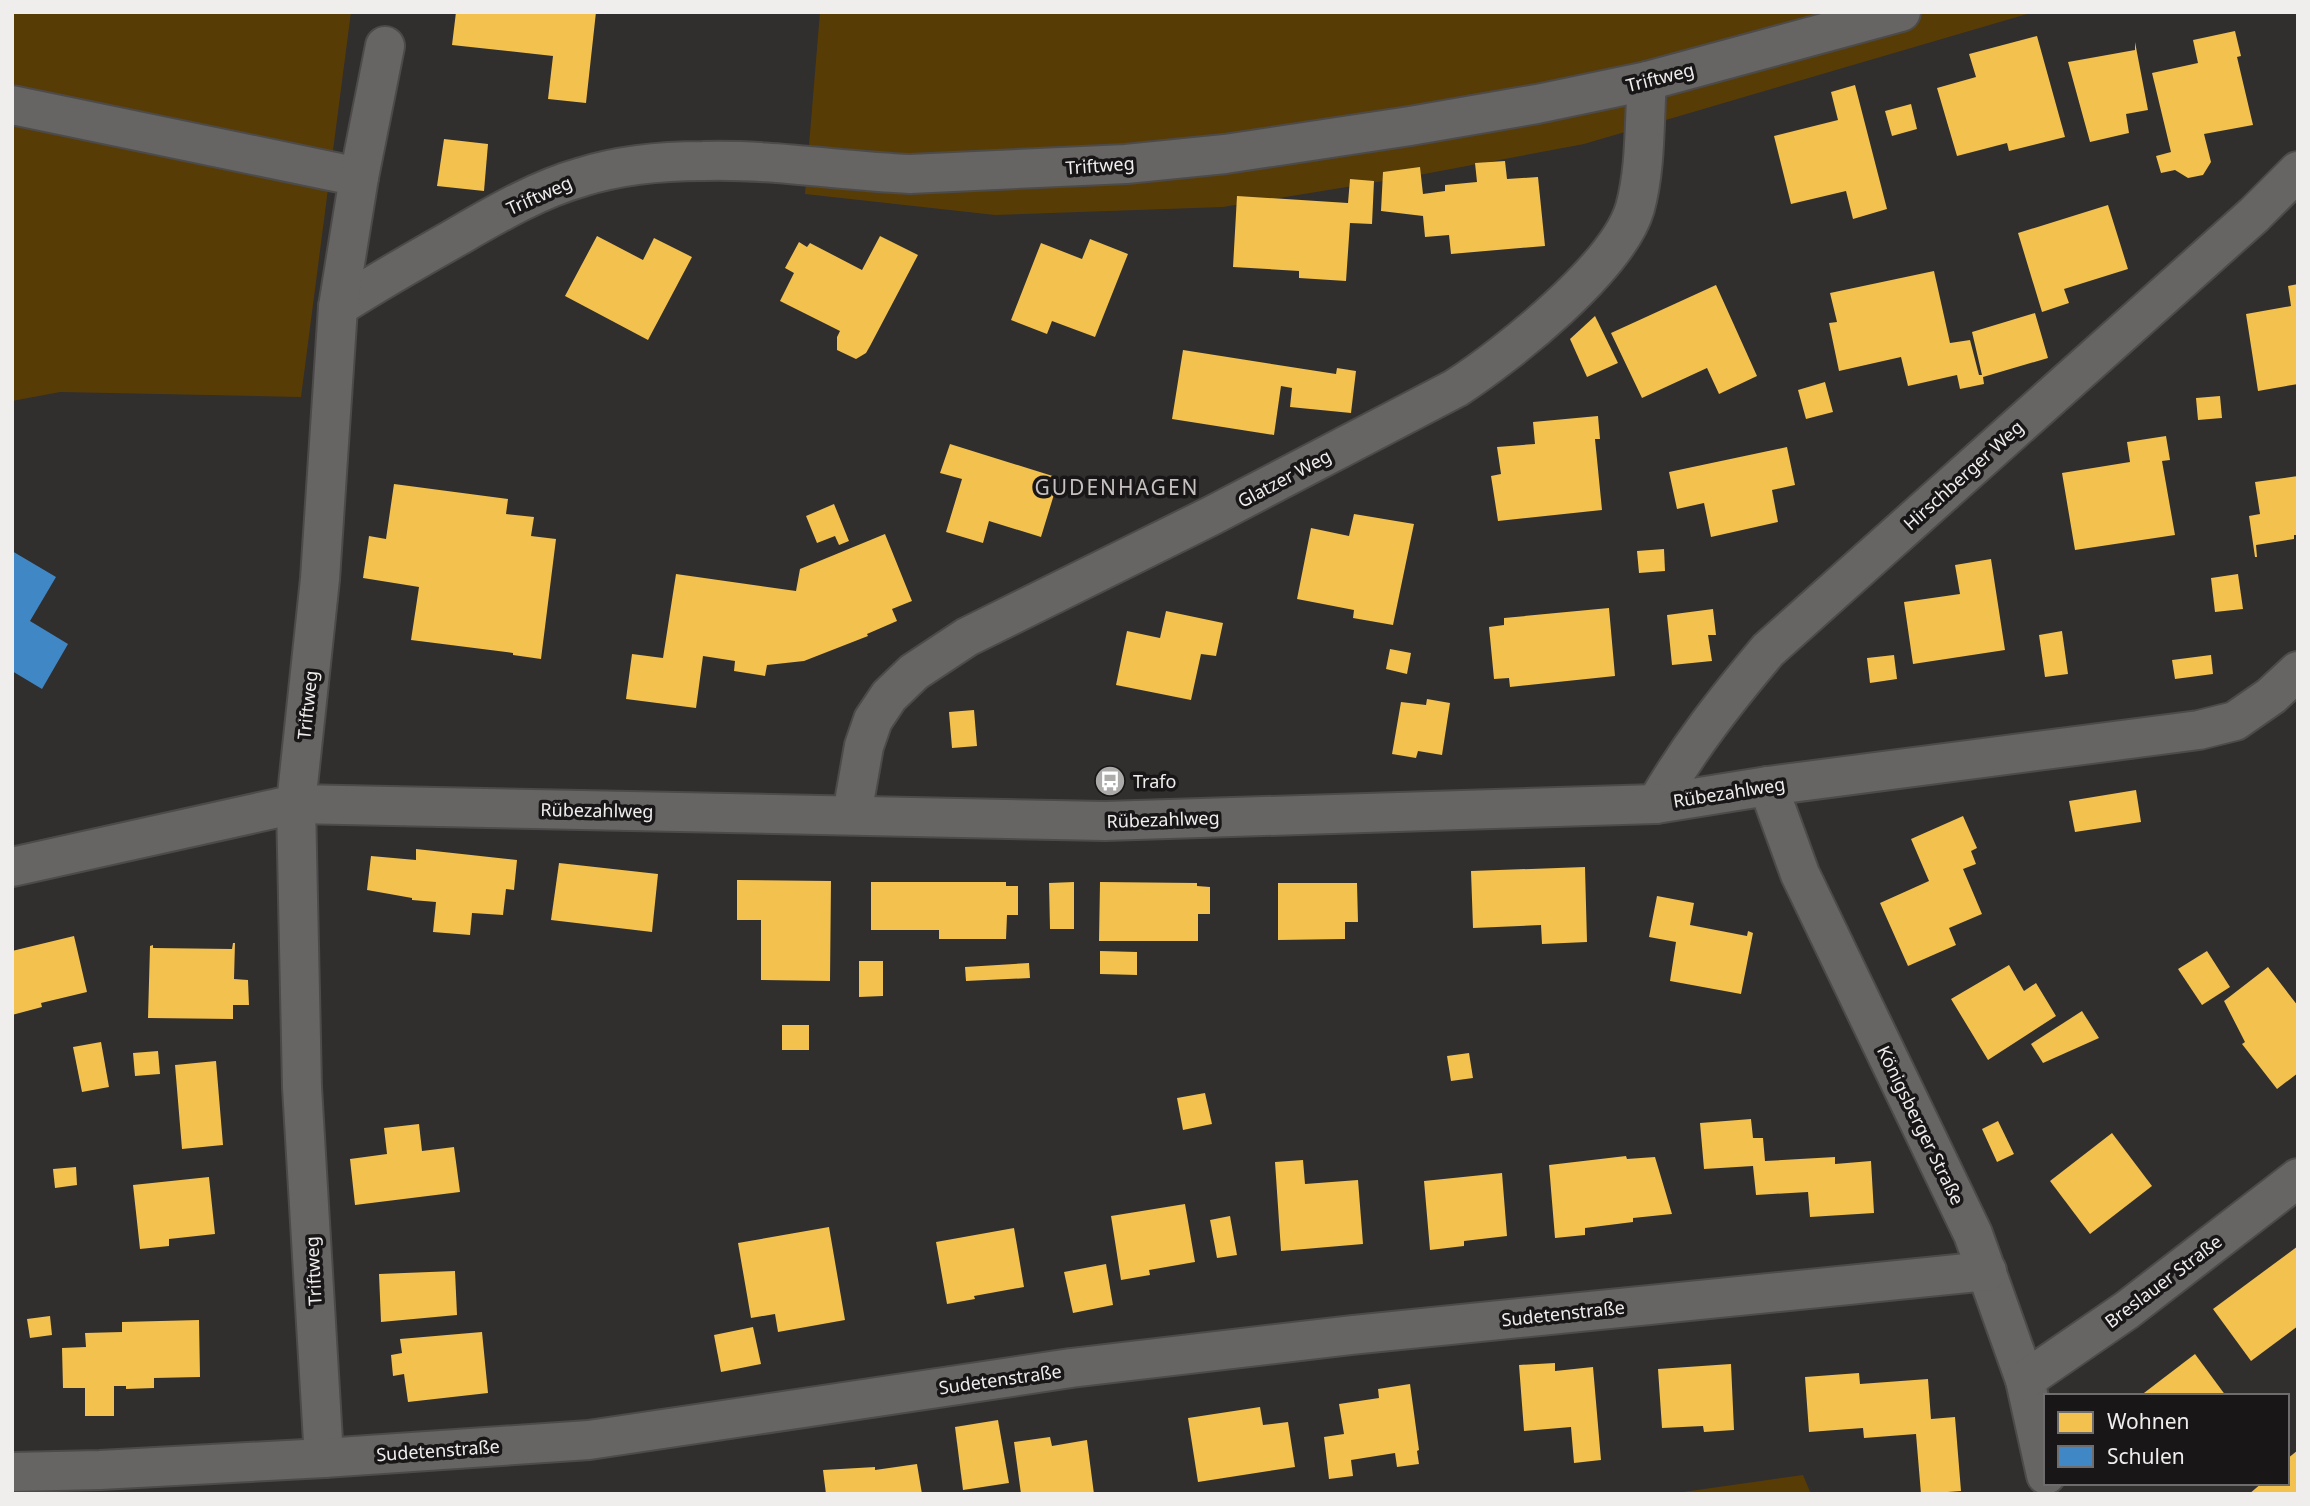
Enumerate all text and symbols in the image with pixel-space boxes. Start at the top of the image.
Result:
street label: Triftweg [1624,57,1696,97]
street label: Triftweg [1065,151,1135,179]
street label: Triftweg [502,170,576,220]
street label: Hirschberger Weg [1898,415,2028,535]
street label: Glatzer Weg [1233,443,1335,513]
district label: GUDENHAGEN [1034,473,1200,501]
street label: Triftweg [291,669,323,741]
bus stop icon: Trafo [1093,764,1127,798]
place label: Trafo [1133,769,1176,793]
street label: Rübezahlweg [1671,771,1787,813]
street label: Rübezahlweg [540,797,654,823]
street label: Rübezahlweg [1106,805,1220,833]
street label: Königsberger Straße [1872,1041,1970,1209]
street label: Breslauer Straße [2100,1229,2226,1333]
street label: Triftweg [299,1236,327,1306]
street label: Sudetenstraße [1500,1295,1626,1331]
street label: Sudetenstraße [937,1359,1063,1399]
legend [2044,1394,2289,1485]
text: Wohnen [2107,1407,2190,1435]
street label: Sudetenstraße [375,1434,501,1466]
text: Schulen [2107,1442,2185,1470]

